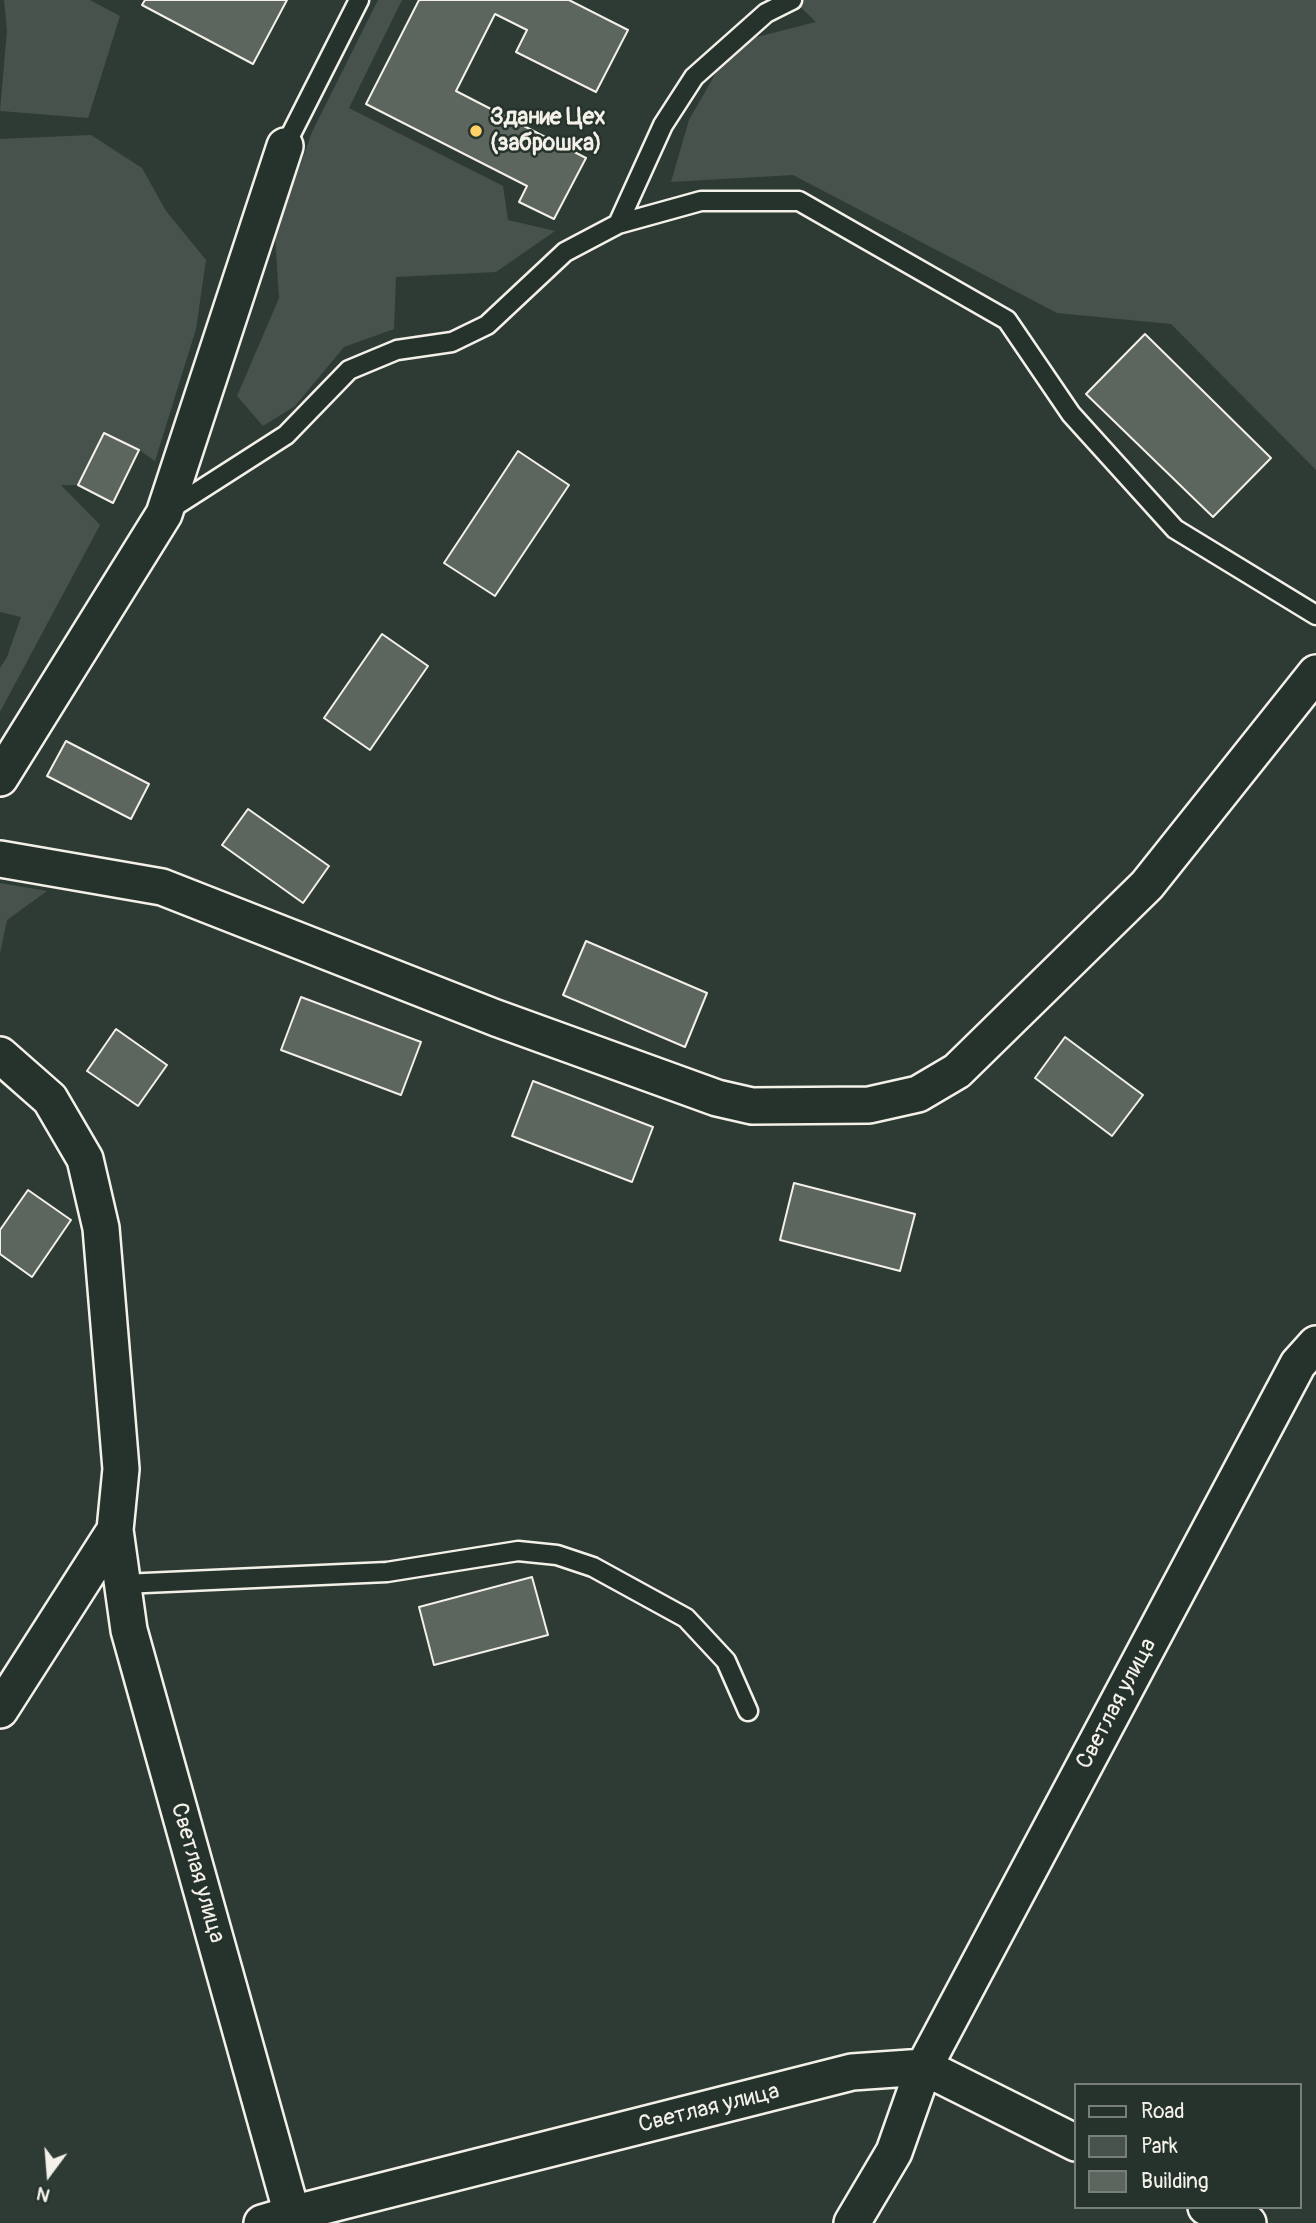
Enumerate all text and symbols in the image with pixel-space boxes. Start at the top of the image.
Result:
place label: Здание Цех (заброшка) [490,104,606,158]
marker: Здание Цех (заброшка) [468,123,484,139]
street label: Светлая улица [1071,1634,1163,1774]
street label: Светлая улица [164,1800,230,1946]
street label: Светлая улица [636,2078,782,2140]
legend [1074,2083,1302,2209]
text: Road [1141,2098,1185,2125]
text: Park [1141,2133,1178,2160]
north arrow [14,2139,84,2209]
text: Building [1141,2168,1208,2195]
text: N [34,2181,53,2207]

